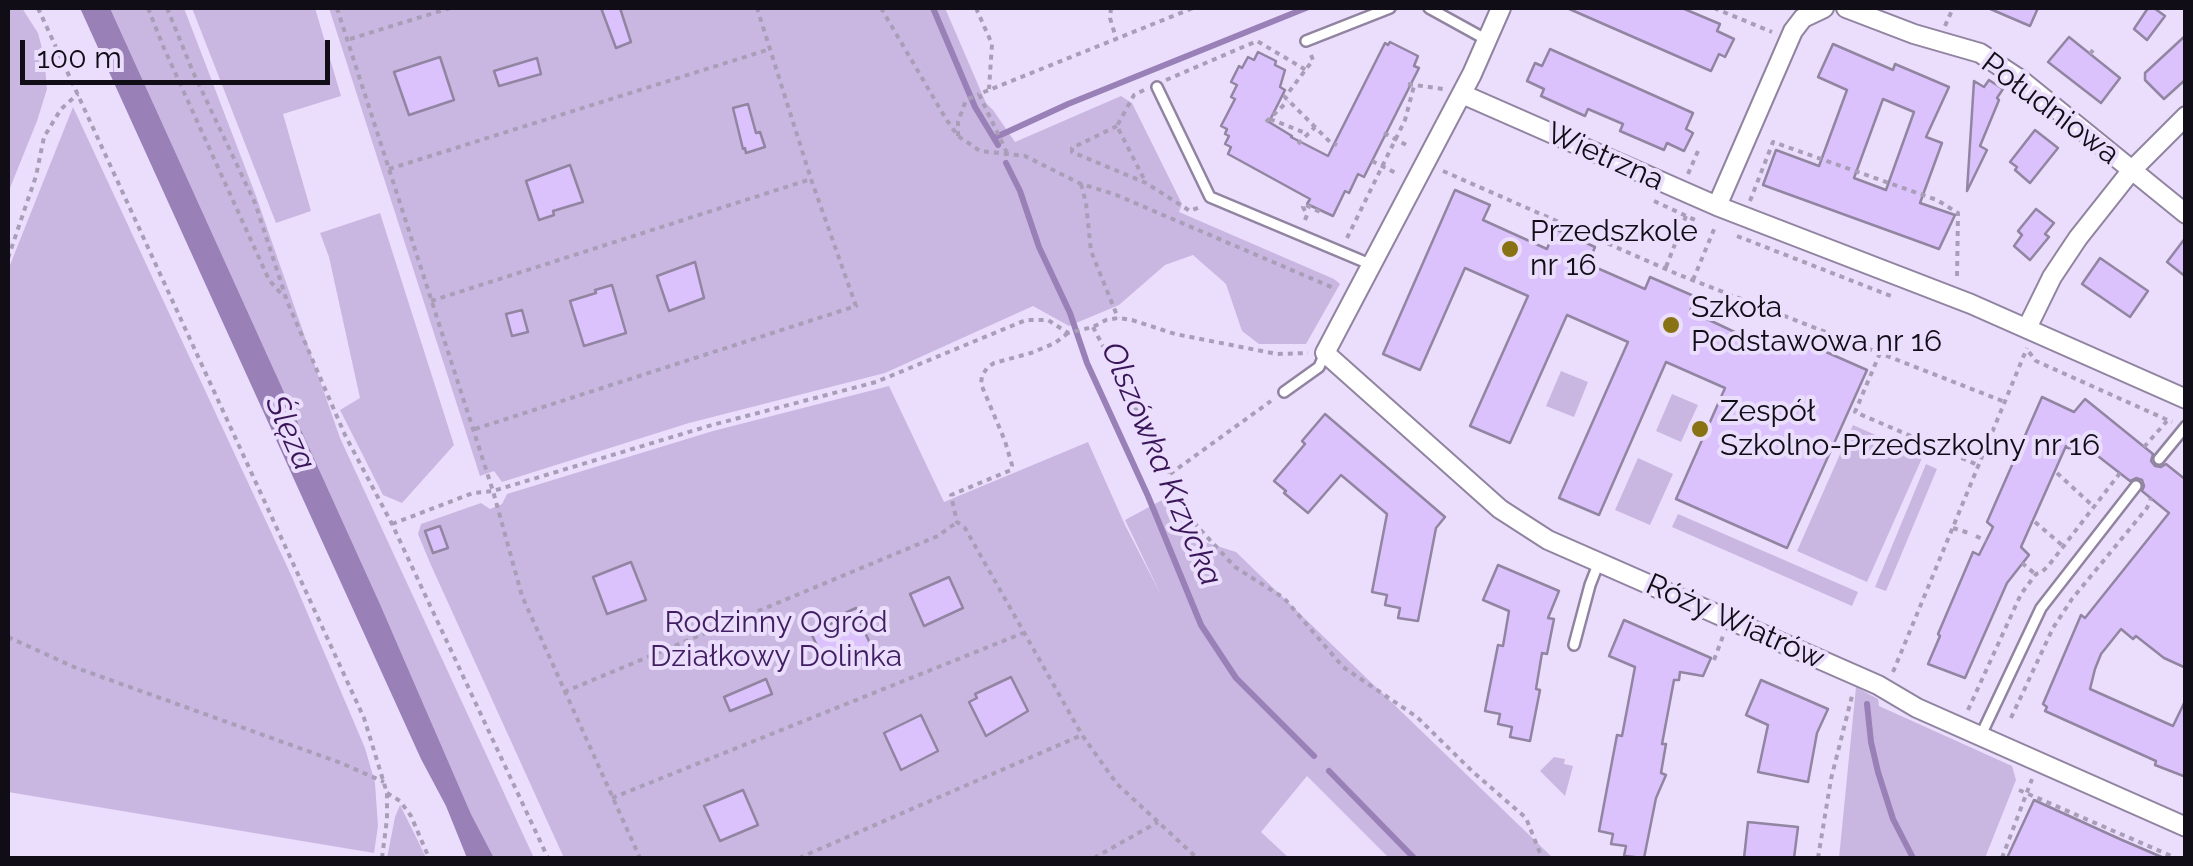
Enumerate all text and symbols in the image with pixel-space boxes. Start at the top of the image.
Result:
scale bar [25,20,335,82]
text: 100 m [37,40,122,75]
street label: Południowa [1974,46,2126,172]
street label: Wietrzna [1541,115,1669,199]
place label: Przedszkole nr 16 [1530,214,1698,284]
marker: Przedszkole nr 16 [1499,238,1521,260]
place label: Szkoła Podstawowa nr 16 [1691,290,1942,360]
marker: Szkoła Podstawowa nr 16 [1660,314,1682,336]
water label: Olszówka Krzycka [1092,336,1230,592]
water label: Ślęza [257,390,323,476]
place label: Zespół Szkolno-Przedszkolny nr 16 [1720,394,2100,464]
marker: Zespół Szkolno-Przedszkolny nr 16 [1689,418,1711,440]
street label: Róży Wiatrów [1640,567,1830,677]
park label: Rodzinny Ogród Działkowy Dolinka [650,605,902,676]

